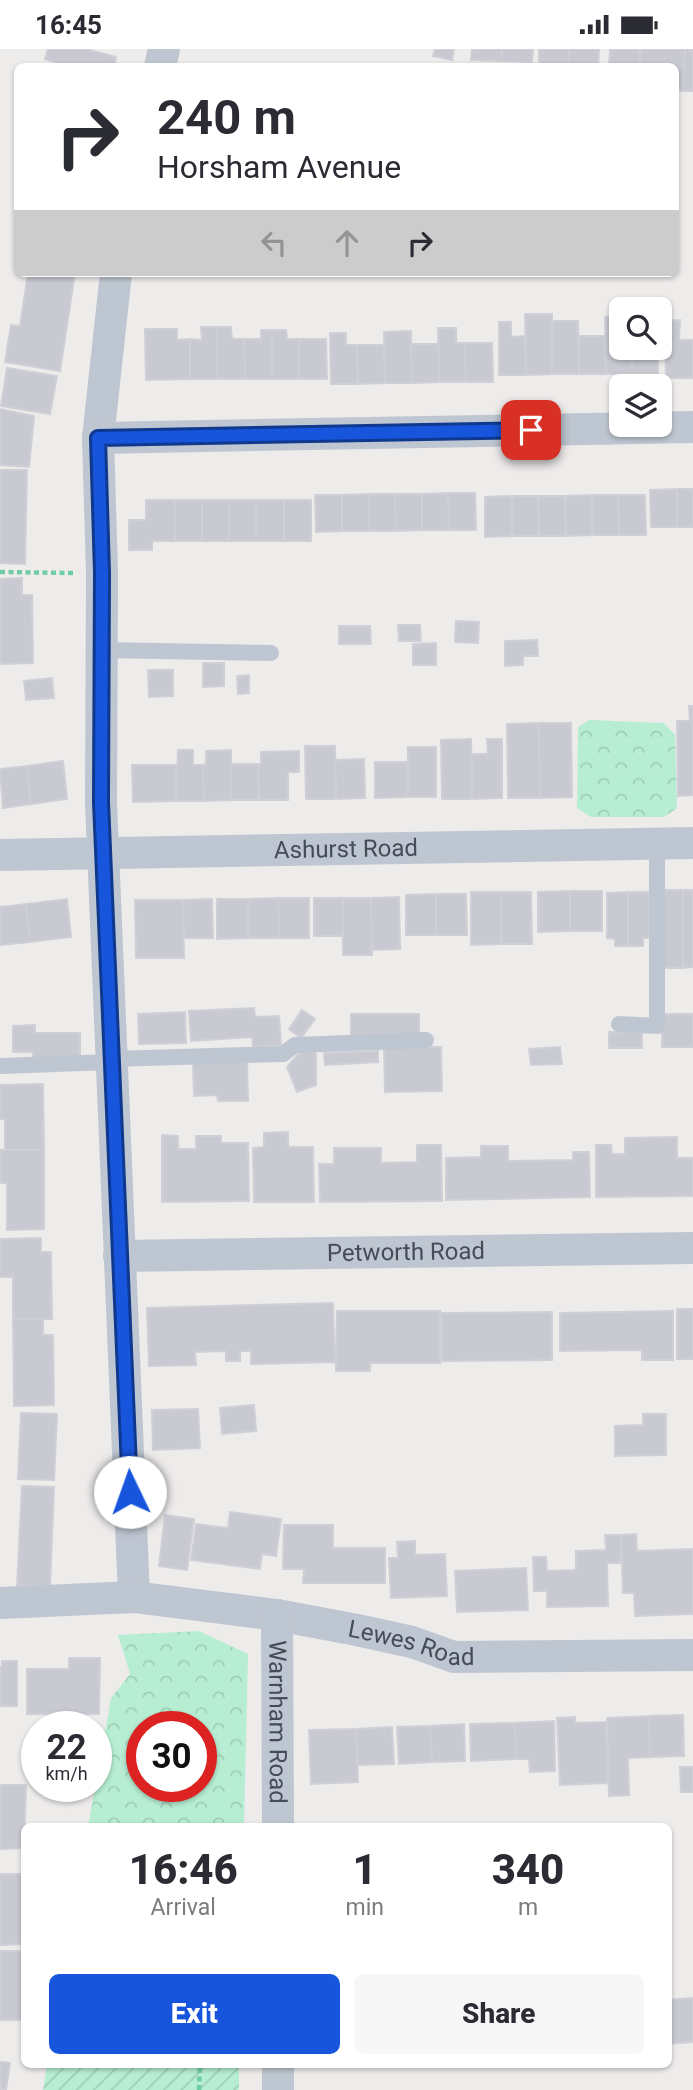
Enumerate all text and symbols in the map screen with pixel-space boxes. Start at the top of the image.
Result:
text: 16:45 [35,10,102,40]
text: 240 m [157,89,296,146]
icon: right [42,91,133,182]
text: Horsham Avenue [157,148,401,186]
icon: left [255,224,293,262]
icon: ahead [328,224,366,262]
icon: right [401,224,439,262]
map controls [609,297,672,437]
button: search [609,297,672,360]
button: layers [609,374,672,437]
pin [501,400,561,460]
icon: arrive [512,411,550,449]
street label: Ashurst Road [274,834,418,864]
street label: Petworth Road [327,1237,485,1267]
position arrow [93,1455,167,1529]
street label: Lewes Road [346,1615,475,1671]
street label: Warnham Road [263,1640,292,1804]
speed limit sign: 30 [126,1711,217,1802]
text: 22 [46,1727,87,1768]
text: km/h [45,1763,88,1784]
text: 16:46 [129,1845,238,1894]
text: 1 [353,1845,377,1894]
text: 340 [492,1845,564,1894]
text: Arrival [151,1894,216,1921]
text: min [345,1894,384,1921]
text: m [518,1894,538,1921]
button: Exit [49,1974,340,2054]
button: Share [354,1974,644,2054]

